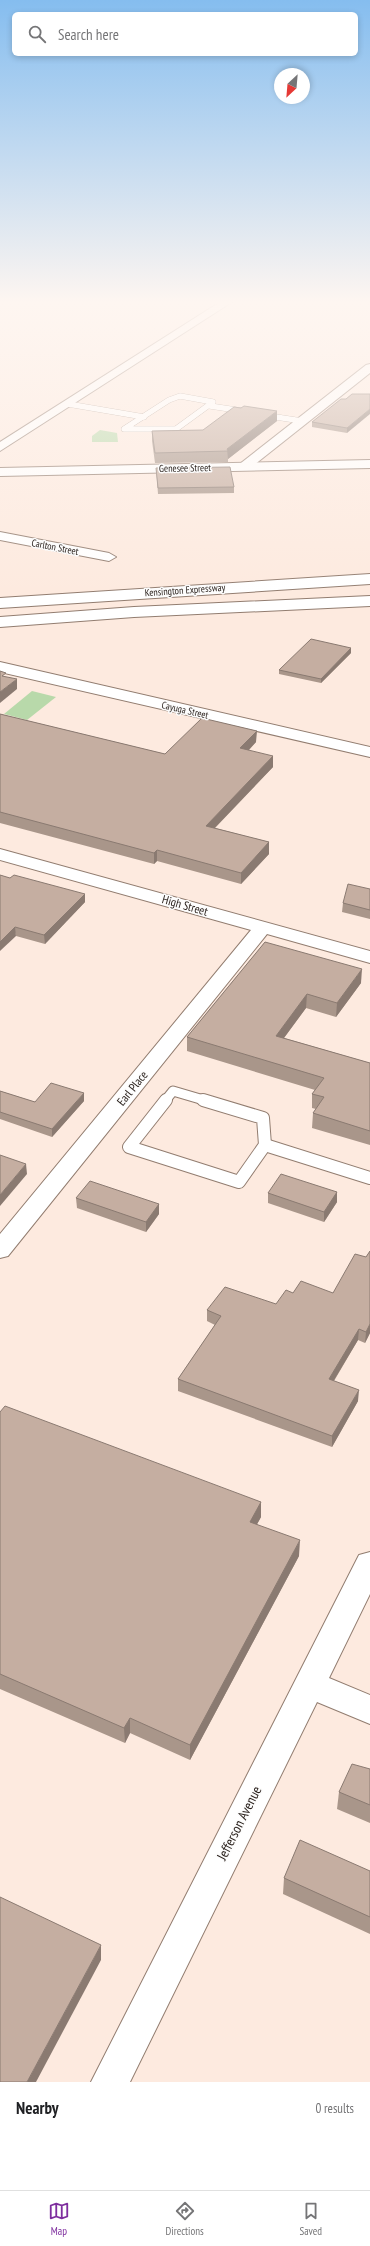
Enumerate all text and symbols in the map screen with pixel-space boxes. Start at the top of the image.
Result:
search box [12,12,358,56]
icon: search [26,23,48,45]
text: Search here [58,25,119,44]
north arrow [274,68,310,104]
street label: Genesee Street [159,461,211,475]
street label: Carlton Street [30,536,80,558]
street label: Kensington Expressway [144,581,226,599]
street label: Cayuga Street [160,698,210,722]
street label: High Street [160,891,210,919]
street label: Earl Place [113,1067,151,1108]
street label: Jefferson Avenue [212,1783,265,1864]
text: Nearby [16,2097,59,2119]
text: 0 results [315,2100,354,2117]
tab: Map [48,2200,70,2238]
tab: Directions [166,2200,204,2238]
tab: Saved [299,2200,322,2238]

